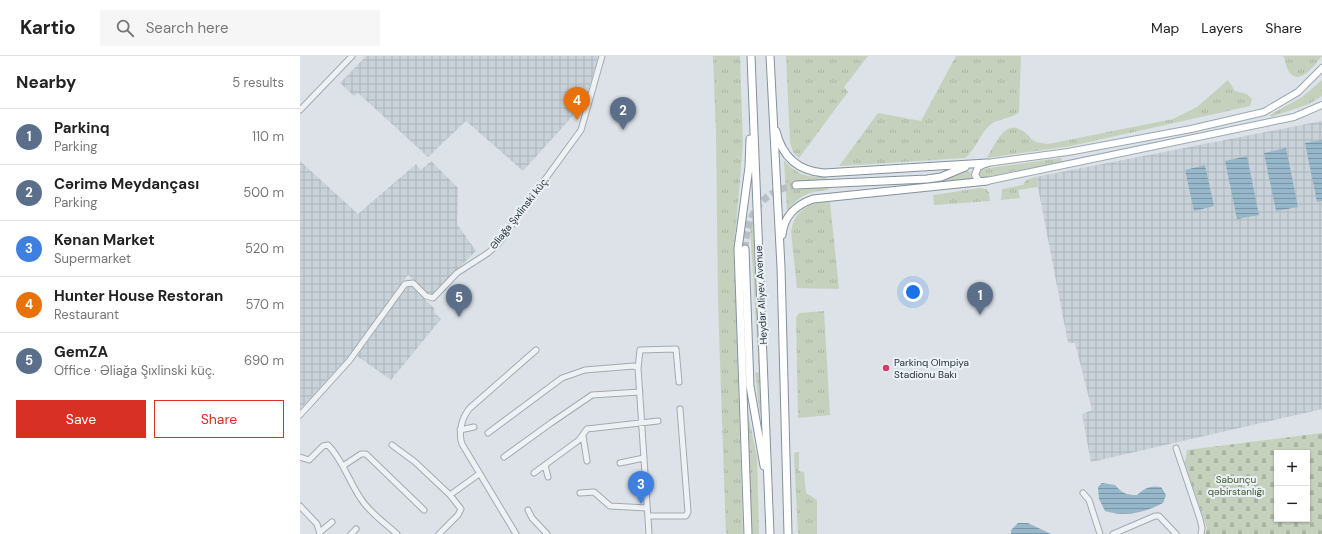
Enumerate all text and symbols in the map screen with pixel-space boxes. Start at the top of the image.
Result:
search box [100,10,380,46]
text: Kartio [20,15,76,40]
icon: search [114,17,136,39]
text: Search here [146,18,228,38]
text: Map [1151,19,1179,37]
text: Layers [1201,19,1243,37]
text: Share [1265,19,1302,37]
text: Nearby [16,71,76,93]
text: 5 results [232,74,284,91]
pin: 4 [564,87,590,120]
pin: 2 [610,97,636,130]
text: Parkinq [54,118,110,138]
text: 1 [27,128,31,145]
text: 110 m [252,128,284,145]
text: Parking [54,138,98,155]
text: Cərimə Meydançası [54,174,199,194]
street label: Əliağa Şıxlinski küç. [487,174,551,252]
text: 2 [25,184,33,201]
text: 500 m [243,184,284,201]
text: Parking [54,194,98,211]
text: Kənan Market [54,230,155,250]
text: 3 [25,240,33,257]
text: 520 m [245,240,284,257]
street label: Heydar Aliyev Avenue [752,245,770,345]
text: Supermarket [54,250,131,267]
your location [903,282,923,302]
pin: 1 [967,282,993,315]
pin: 5 [446,284,472,317]
text: Hunter House Restoran [54,286,223,306]
text: 4 [25,296,33,313]
text: 570 m [246,296,284,313]
text: Restaurant [54,306,119,323]
text: GemZA [54,342,108,362]
text: 5 [25,352,33,369]
text: 690 m [244,352,284,369]
place label: Parkinq Olmpiya Stadionu Bakı [894,356,969,381]
text: Office · Əliağa Şıxlinski küç. [54,362,215,379]
marker: Parkinq Olmpiya Stadionu Bakı [881,363,891,373]
button: Save [16,400,146,438]
button: Share [154,400,284,438]
map controls [1274,450,1310,522]
button: + [1274,450,1310,486]
pin: 3 [628,471,654,504]
park label: Sabunçu qəbirstanlığı [1208,473,1264,498]
button: − [1274,486,1310,522]

